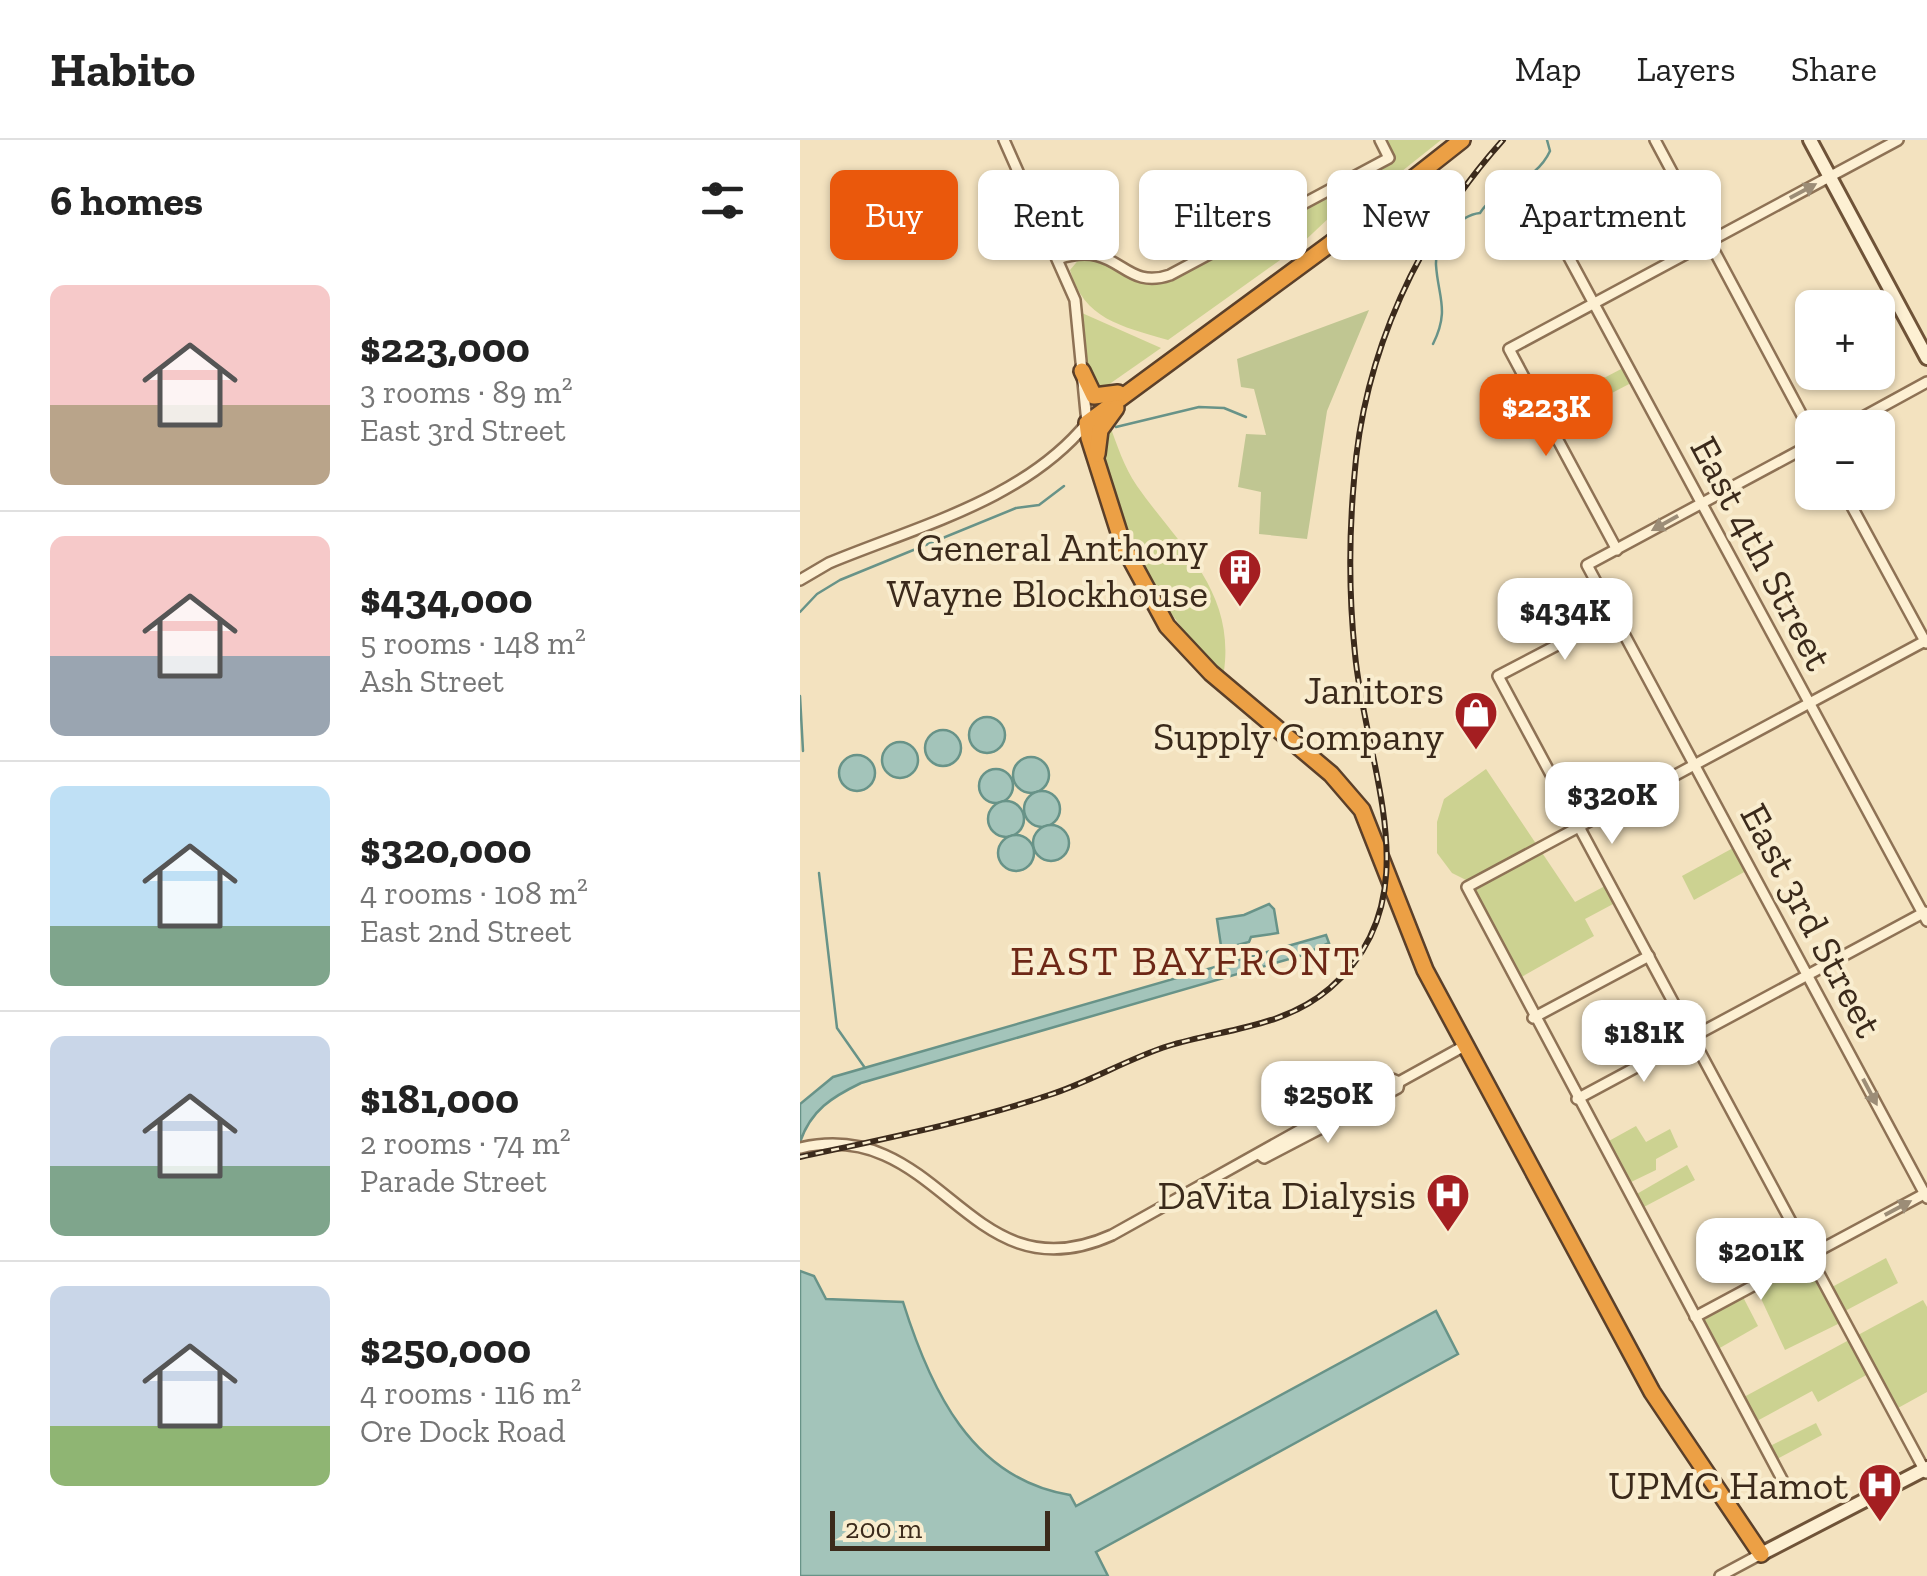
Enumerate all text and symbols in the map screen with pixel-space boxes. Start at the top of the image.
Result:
text: Habito [50,41,195,98]
text: Map [1515,48,1582,90]
text: Layers [1637,48,1736,90]
text: Share [1791,48,1877,90]
chip: Buy [830,170,958,260]
chip: Rent [978,170,1119,260]
chip: Filters [1139,170,1307,260]
chip: New [1327,170,1465,260]
chip: Apartment [1485,170,1721,260]
icon: filters [695,173,750,228]
text: 6 homes [50,175,203,226]
one-way arrow [1789,183,1818,200]
map controls [1795,290,1895,510]
button: + [1795,290,1895,390]
text: $223,000 [360,322,530,373]
icon: home [130,325,250,445]
text: 3 rooms · 89 m² [360,373,573,411]
pin: $223K [1476,374,1616,459]
text: $223K [1502,387,1590,425]
button: − [1795,410,1895,510]
text: East 3rd Street [360,411,566,449]
street label: East 4th Street [1680,428,1844,678]
one-way arrow [1651,514,1679,532]
place label: General Anthony Wayne Blockhouse [887,523,1209,617]
building icon: General Anthony Wayne Blockhouse [1217,547,1263,608]
text: $434,000 [360,573,533,624]
icon: home [130,576,250,696]
pin: $434K [1495,578,1635,663]
text: $434K [1520,591,1610,629]
text: 5 rooms · 148 m² [360,624,586,662]
text: Ash Street [360,662,504,700]
place label: Janitors Supply Company [1153,666,1445,760]
shop icon: Janitors Supply Company [1453,690,1499,751]
pin: $320K [1542,762,1682,847]
text: $320K [1567,775,1657,813]
street label: East 3rd Street [1730,795,1894,1045]
text: $320,000 [360,823,532,874]
icon: home [130,826,250,946]
text: 4 rooms · 108 m² [360,874,588,912]
text: East 2nd Street [360,912,571,950]
district label: EAST BAYFRONT [1010,935,1362,986]
pin: $181K [1574,1000,1714,1085]
text: $181K [1604,1013,1684,1051]
pin: $250K [1258,1061,1398,1146]
text: $181,000 [360,1073,519,1124]
text: $250K [1283,1074,1373,1112]
icon: home [130,1076,250,1196]
one-way arrow [1862,1078,1879,1107]
text: 2 rooms · 74 m² [360,1124,571,1162]
text: Parade Street [360,1162,547,1200]
place label: DaVita Dialysis [1158,1171,1416,1219]
hospital icon: DaVita Dialysis [1425,1172,1471,1233]
one-way arrow [1883,1200,1912,1217]
pin: $201K [1691,1218,1831,1303]
text: $201K [1718,1231,1804,1269]
text: $250,000 [360,1323,531,1374]
icon: home [130,1326,250,1446]
text: 4 rooms · 116 m² [360,1374,582,1412]
text: Ore Dock Road [360,1412,566,1450]
place label: UPMC Hamot [1608,1461,1848,1509]
hospital icon: UPMC Hamot [1857,1462,1903,1523]
scale bar [830,1506,1050,1550]
text: 200 m [845,1512,922,1545]

